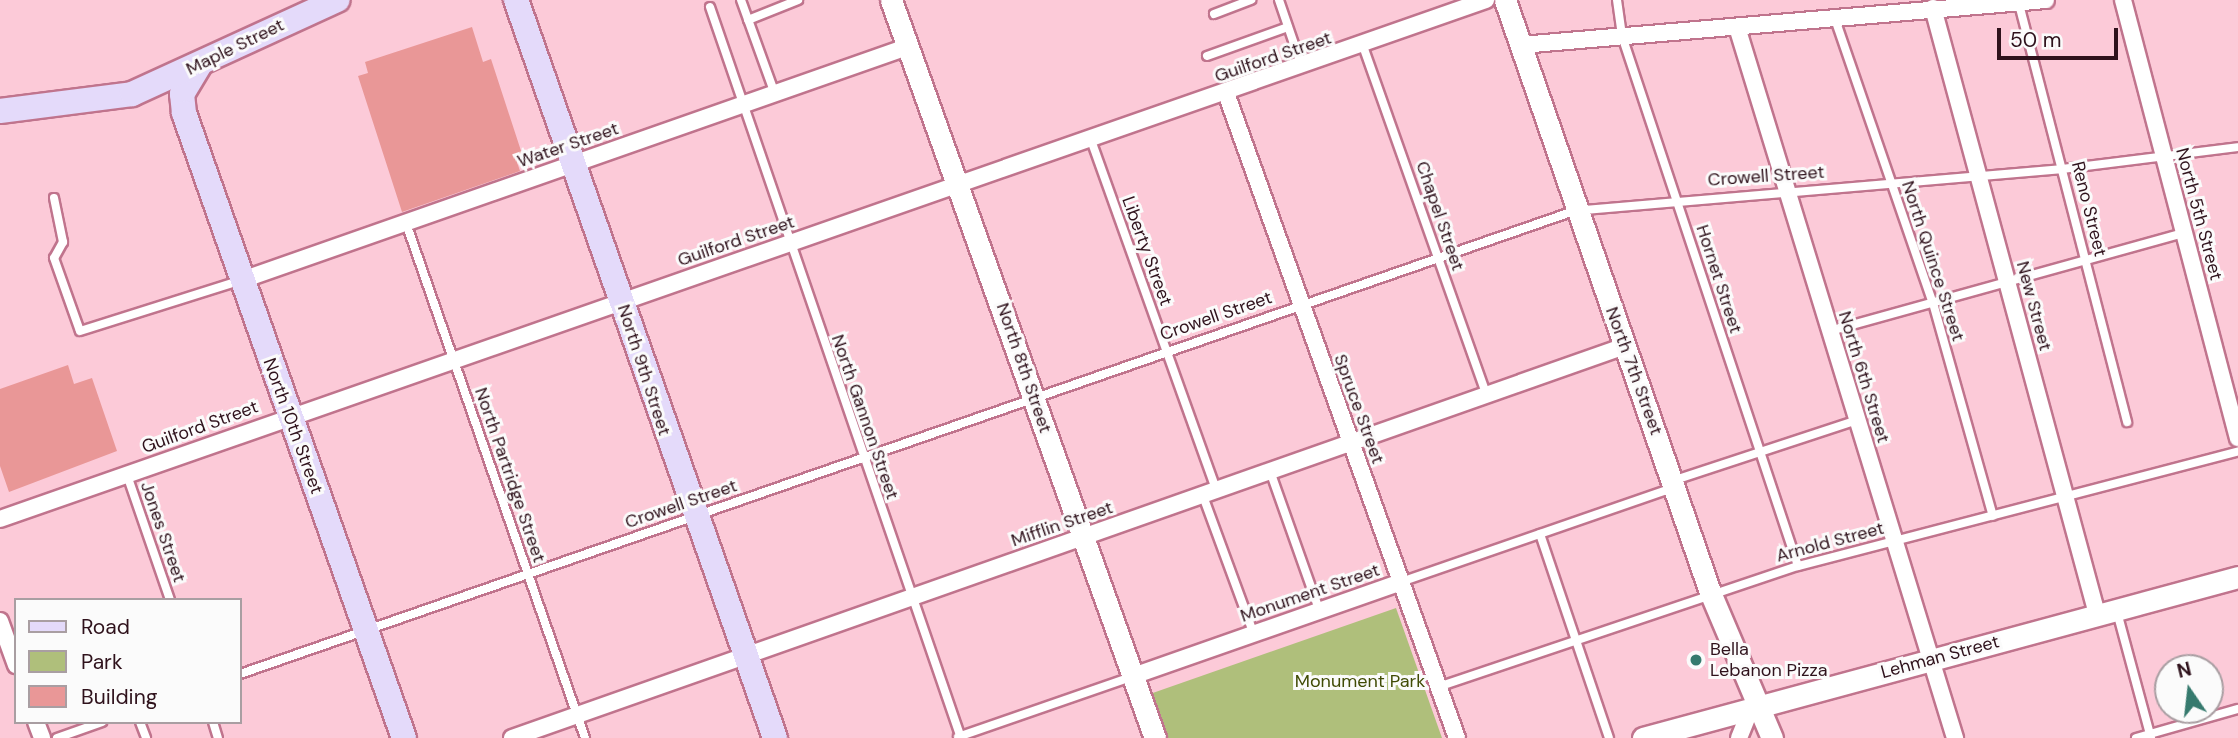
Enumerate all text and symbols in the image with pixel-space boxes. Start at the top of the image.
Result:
street label: Maple Street [183,14,287,80]
scale bar [2000,14,2121,58]
text: 50 m [2010,26,2061,54]
street label: Guilford Street [1212,27,1334,87]
street label: Water Street [515,118,621,172]
street label: North 5th Street [2171,145,2227,283]
street label: Chapel Street [1411,158,1469,274]
street label: Reno Street [2067,159,2111,259]
street label: Crowell Street [1707,161,1825,191]
street label: North Quince Street [1897,178,1969,344]
street label: Liberty Street [1117,193,1177,309]
street label: Guilford Street [675,211,797,271]
street label: Hornet Street [1691,222,1747,336]
street label: New Street [2012,259,2056,353]
street label: Crowell Street [1157,287,1275,345]
street label: North 8th Street [992,300,1056,436]
street label: North 9th Street [613,302,675,438]
street label: North 7th Street [1601,304,1667,438]
street label: North 6th Street [1834,309,1894,445]
street label: North Gannon Street [827,332,903,502]
street label: Spruce Street [1329,351,1389,467]
street label: North 10th Street [258,355,328,497]
street label: North Partridge Street [470,385,550,565]
street label: Guilford Street [139,396,261,458]
street label: Crowell Street [622,475,740,533]
street label: Jones Street [136,479,190,585]
street label: Mifflin Street [1008,497,1116,551]
street label: Arnold Street [1774,517,1886,567]
street label: Monument Street [1238,559,1382,627]
legend [14,598,242,724]
text: Road [81,613,130,641]
street label: Lehman Street [1878,631,2002,683]
place label: Bella Lebanon Pizza [1710,639,1828,682]
text: Park [81,648,122,676]
marker: Bella Lebanon Pizza [1688,652,1704,668]
north arrow [2154,654,2224,724]
text: N [2175,656,2194,684]
park label: Monument Park [1295,670,1425,692]
text: Building [81,683,157,711]

